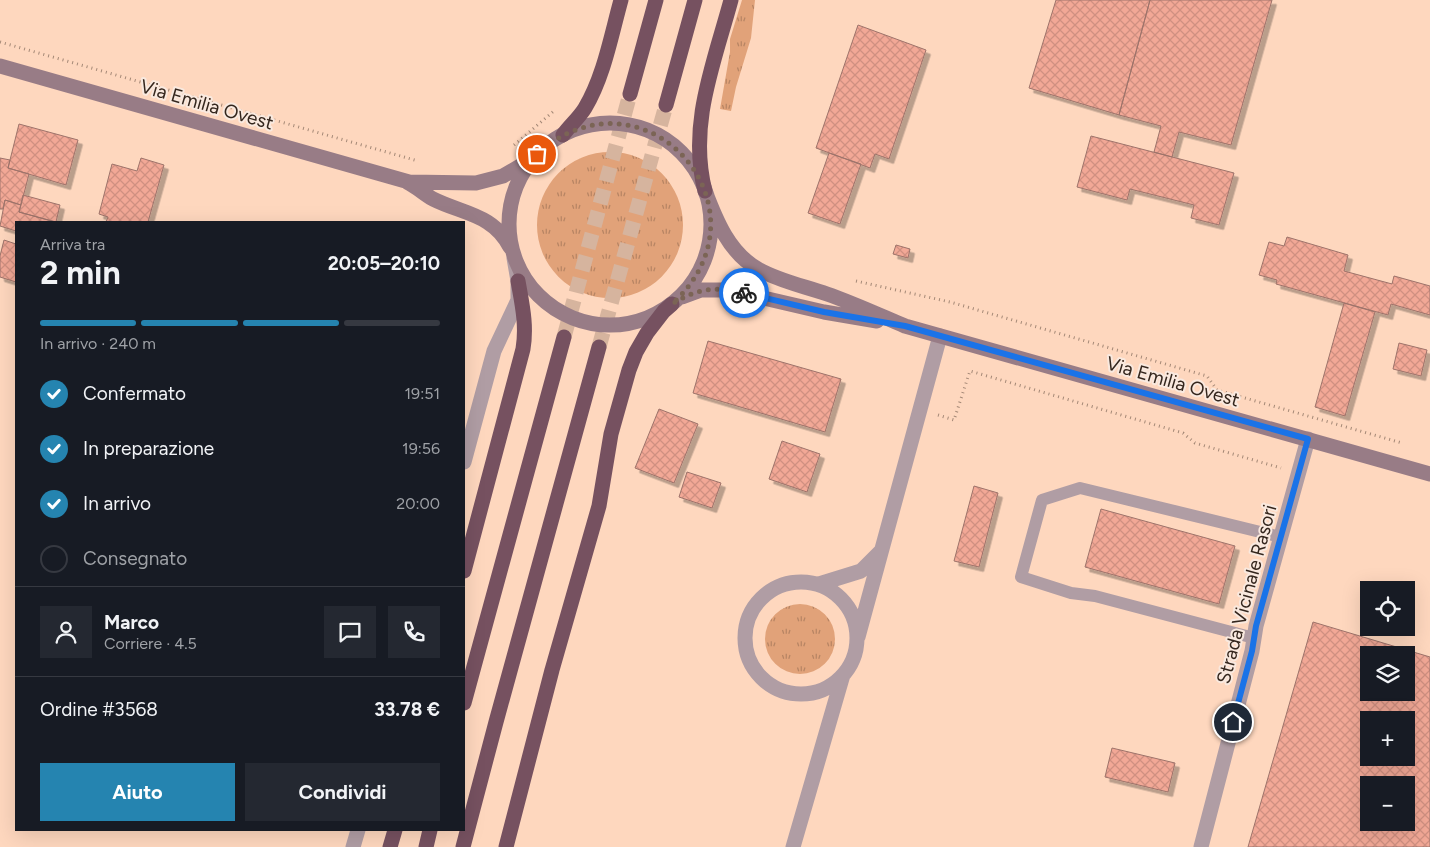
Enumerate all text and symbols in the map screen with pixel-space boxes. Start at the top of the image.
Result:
street label: Via Emilia Ovest [138,74,276,134]
pin [516,133,558,175]
icon: bag [523,140,551,168]
text: Arriva tra [40,235,105,254]
text: 20:05–20:10 [328,252,440,275]
text: 2 min [40,254,121,292]
courier [719,268,769,318]
icon: bike [730,279,758,307]
text: In arrivo · 240 m [40,334,156,353]
street label: Via Emilia Ovest [1104,351,1242,411]
icon: check [40,380,68,408]
text: Confermato [83,382,186,405]
text: 19:51 [404,384,440,403]
icon: check [40,435,68,463]
text: In preparazione [83,437,214,460]
text: 19:56 [402,439,440,458]
icon: check [40,490,68,518]
text: In arrivo [83,492,151,515]
text: 20:00 [396,494,440,513]
street label: Strada Vicinale Rasori [1211,502,1281,686]
text: Consegnato [83,547,187,570]
map controls [1360,581,1415,831]
button: locate [1360,581,1415,636]
button: person [40,606,92,658]
button: chat [324,606,376,658]
button: phone [388,606,440,658]
text: Marco [104,611,159,634]
text: Corriere · 4.5 [104,634,197,653]
button: layers [1360,646,1415,701]
text: Ordine #3568 [40,698,158,721]
text: 33.78 € [374,698,440,721]
pin [1212,701,1254,743]
icon: home [1219,708,1247,736]
button: + [1360,711,1415,766]
button: Aiuto [40,763,235,821]
button: Condividi [245,763,440,821]
button: − [1360,776,1415,831]

